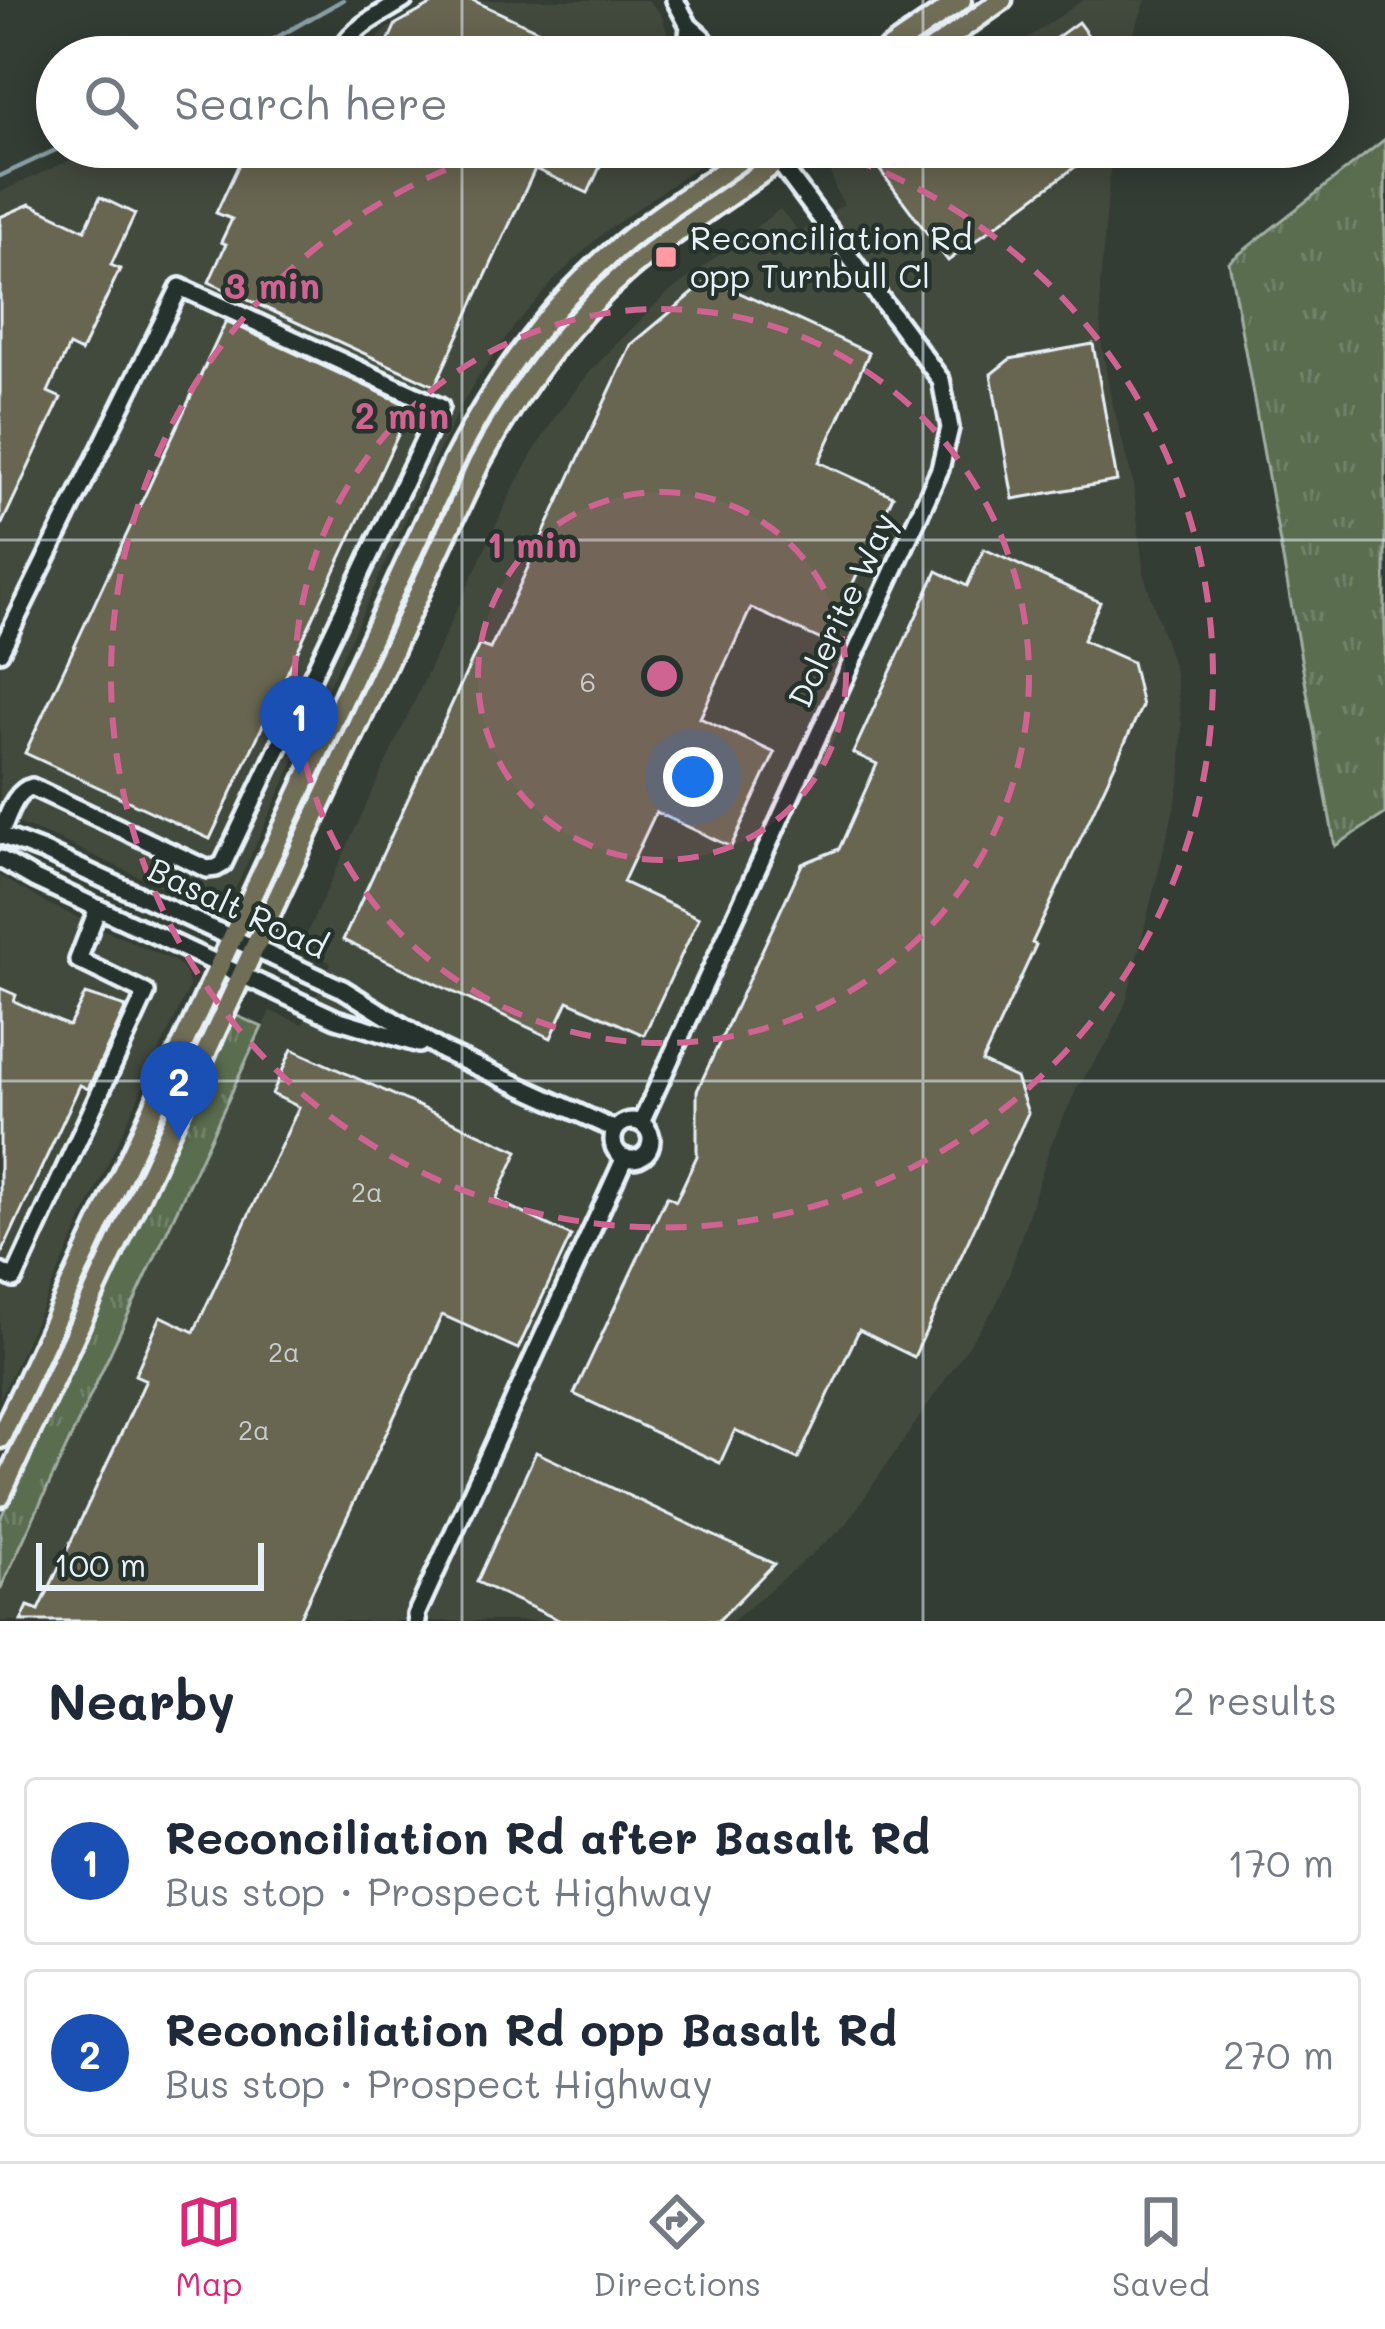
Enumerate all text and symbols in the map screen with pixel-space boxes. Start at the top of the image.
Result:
search box [36,36,1349,168]
icon: search [78,69,144,135]
text: Search here [174,73,448,131]
place label: Reconciliation Rd opp Turnbull Cl [690,215,972,296]
marker: Reconciliation Rd opp Turnbull Cl [653,244,679,270]
text: 3 min [224,261,320,308]
text: 2 min [355,391,449,438]
street label: Dolerite Way [777,505,905,714]
text: 1 min [487,520,577,567]
centre of rings [641,655,683,697]
house number: 6 [580,664,596,699]
pin: 1 [260,676,338,775]
your location [663,747,723,807]
street label: Basalt Road [142,846,335,967]
pin: 2 [140,1041,218,1140]
house number: 2a [351,1174,383,1209]
house number: 2a [268,1334,300,1369]
house number: 2a [238,1412,270,1447]
scale bar [36,1537,264,1590]
text: 100 m [54,1542,146,1585]
text: Nearby [48,1666,235,1733]
text: 2 results [1173,1674,1337,1725]
text: Reconciliation Rd after Basalt Rd [165,1807,930,1865]
text: 1 [81,1836,99,1887]
text: 170 m [1227,1836,1334,1887]
text: Bus stop · Prospect Highway [165,1865,713,1916]
text: Reconciliation Rd opp Basalt Rd [165,1999,897,2057]
text: 2 [79,2028,101,2079]
text: 270 m [1223,2028,1334,2079]
text: Bus stop · Prospect Highway [165,2057,713,2108]
tab: Map [175,2189,243,2304]
tab: Directions [593,2189,761,2304]
tab: Saved [1112,2189,1210,2304]

